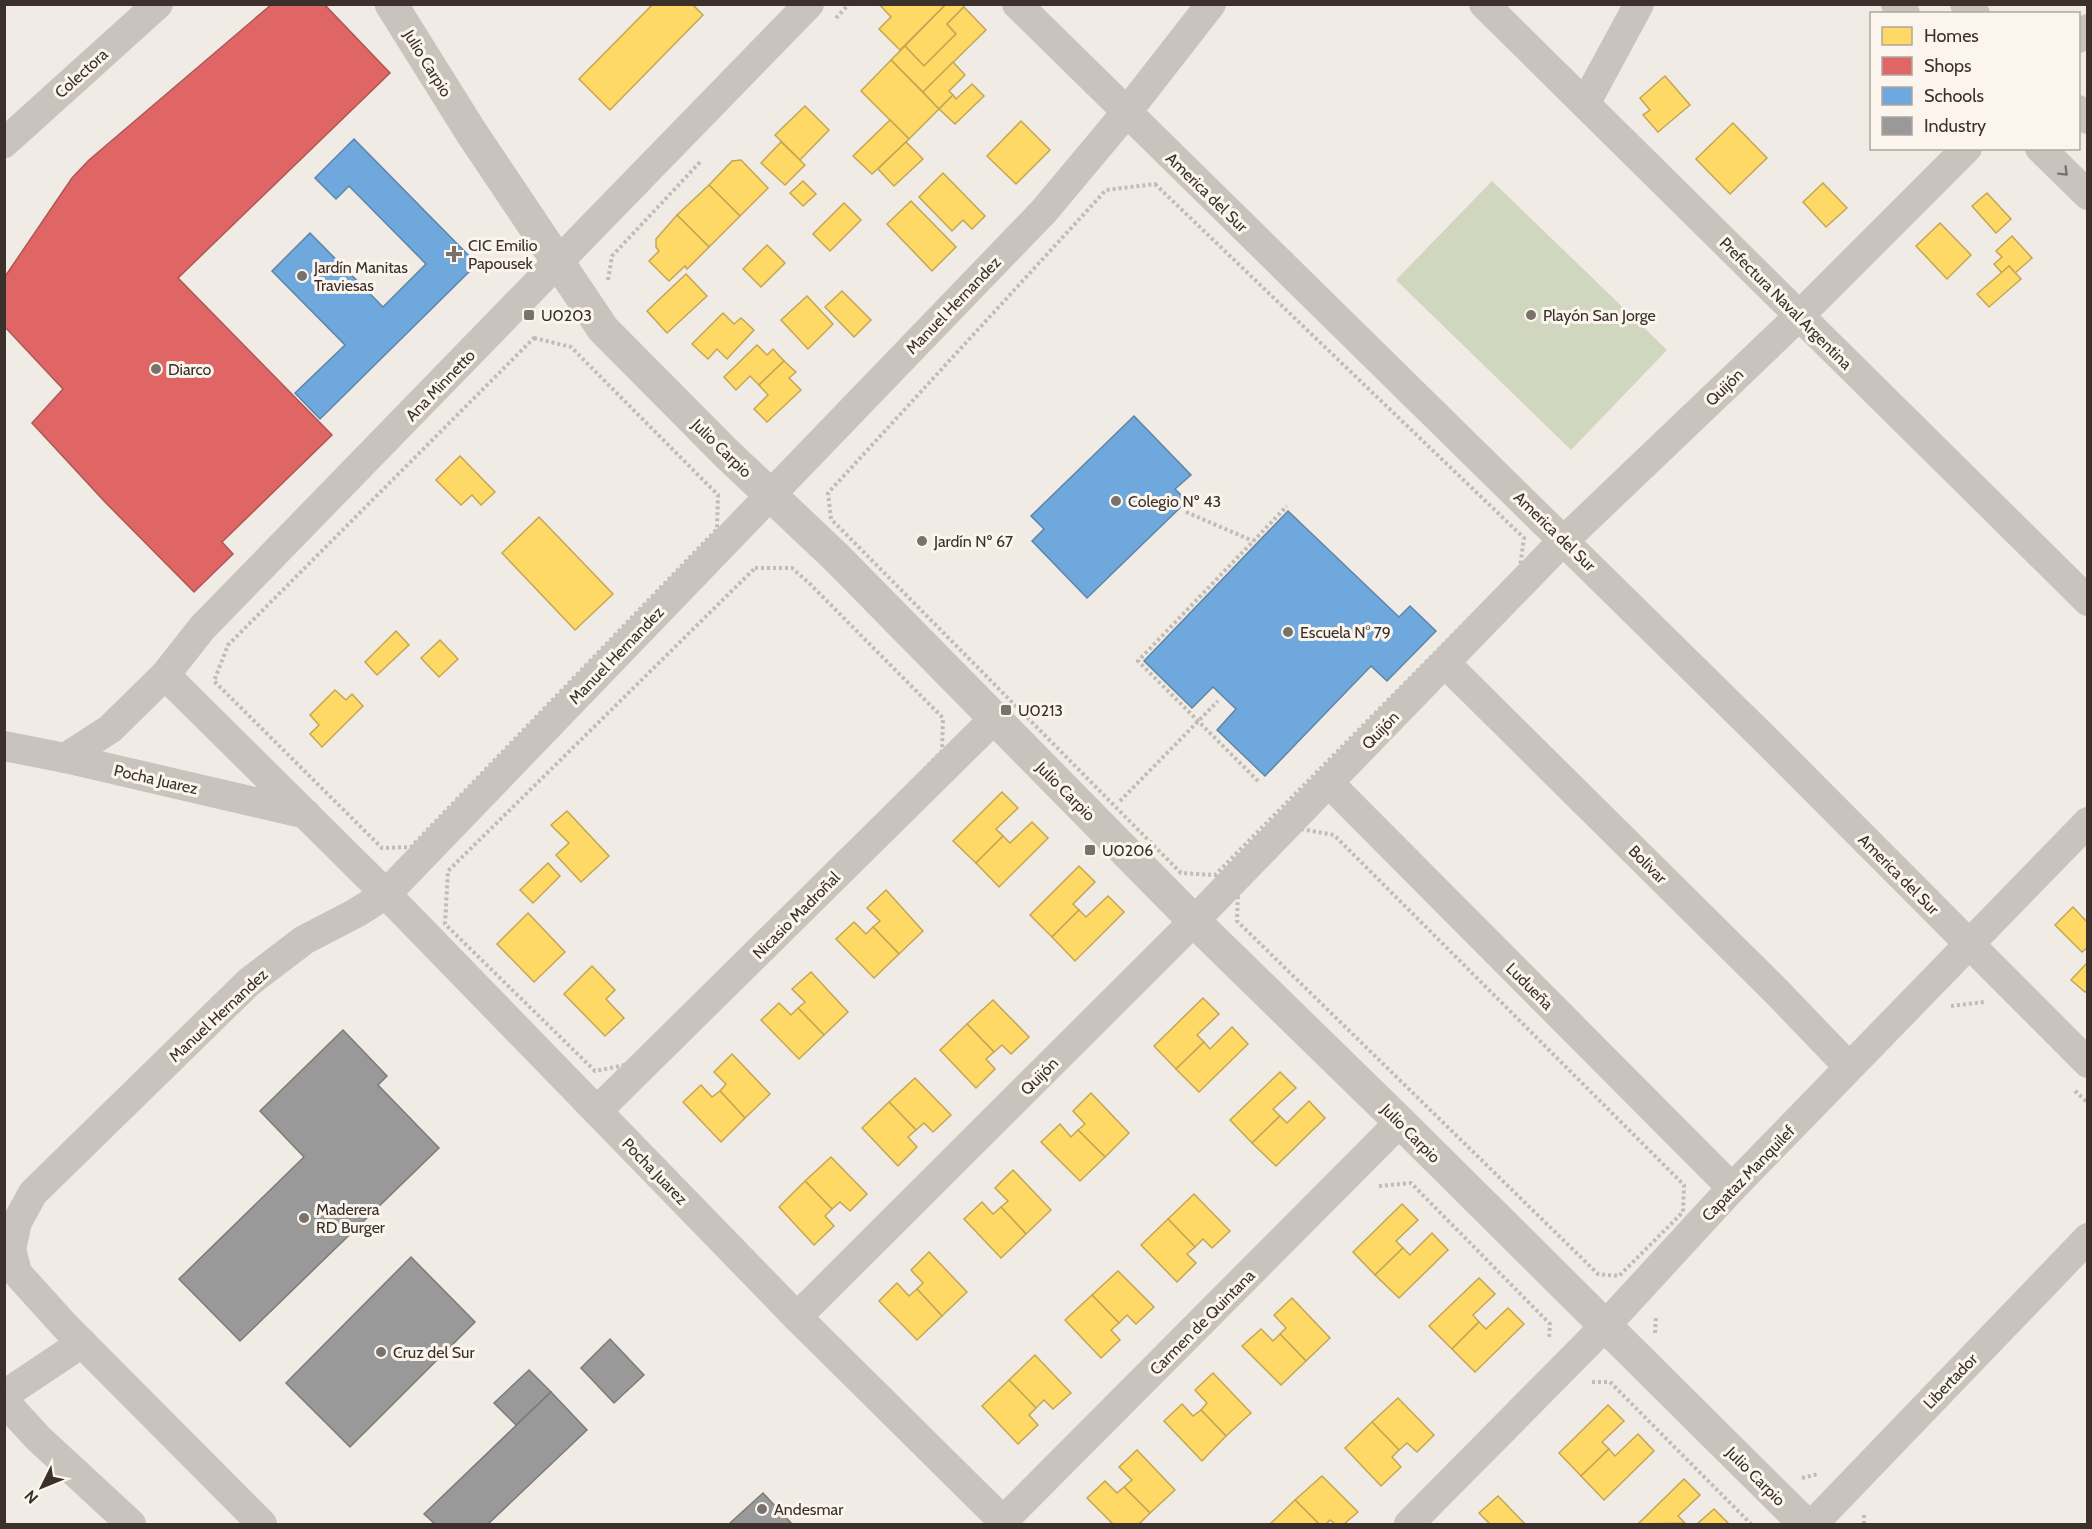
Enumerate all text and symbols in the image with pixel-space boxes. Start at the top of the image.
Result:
legend [1870,12,2080,150]
street label: Julio Carpio [399,25,456,100]
text: Homes [1924,25,1979,47]
street label: Colectora [51,45,112,102]
text: Shops [1924,55,1972,77]
text: Schools [1924,85,1984,107]
text: Industry [1924,115,1986,137]
street label: America del Sur [1162,149,1252,237]
one-way arrow [2056,164,2067,175]
street label: Prefectura Naval Argentina [1716,233,1856,374]
place label: CIC Emilio Papousek [468,236,538,273]
marker: CIC Emilio Papousek [445,245,463,263]
street label: Manuel Hernandez [902,252,1005,358]
place label: Jardín Manitas Traviesas [313,258,408,295]
marker: Jardín Manitas Traviesas [295,269,309,283]
place label: U0203 [541,306,592,325]
place label: Playón San Jorge [1543,306,1656,325]
marker: U0203 [522,308,536,322]
marker: Playón San Jorge [1524,308,1538,322]
street label: Ana Minnetto [402,346,479,425]
place label: Diarco [168,360,212,379]
marker: Diarco [149,362,163,376]
street label: Quijón [1702,365,1747,410]
street label: Julio Carpio [687,415,756,482]
street label: America del Sur [1510,488,1600,576]
place label: Colegio Nº 43 [1128,492,1221,511]
marker: Colegio Nº 43 [1109,494,1123,508]
place label: Jardín Nº 67 [933,532,1013,551]
marker: Jardín Nº 67 [915,534,929,548]
street label: Manuel Hernandez [565,602,668,708]
place label: Escuela N° 79 [1300,623,1391,642]
marker: Escuela N° 79 [1281,625,1295,639]
place label: U0213 [1018,701,1063,720]
marker: U0213 [999,703,1013,717]
street label: Quijón [1358,707,1403,753]
street label: Julio Carpio [1032,757,1099,825]
street label: Pocha Juarez [112,761,200,798]
street label: America del Sur [1854,830,1944,919]
place label: U0206 [1102,841,1153,860]
street label: Bolivar [1625,841,1671,888]
marker: U0206 [1083,843,1097,857]
street label: Nicasio Madroñal [749,868,844,963]
street label: Ludueña [1502,959,1557,1014]
street label: Manuel Hernandez [165,964,272,1066]
street label: Quijón [1017,1054,1062,1099]
street label: Julio Carpio [1377,1099,1444,1167]
street label: Capataz Manquilef [1698,1121,1799,1225]
street label: Pocha Juarez [618,1134,691,1209]
place label: Maderera RD Burger [316,1200,386,1237]
marker: Maderera RD Burger [297,1211,311,1225]
street label: Carmen de Quintana [1146,1266,1259,1379]
place label: Cruz del Sur [393,1343,475,1362]
marker: Cruz del Sur [374,1345,388,1359]
street label: Libertador [1919,1349,1982,1413]
street label: Julio Carpio [1722,1442,1789,1510]
north arrow [12,1457,72,1517]
text: N [21,1486,42,1508]
place label: Andesmar [774,1500,844,1519]
marker: Andesmar [755,1502,769,1516]

